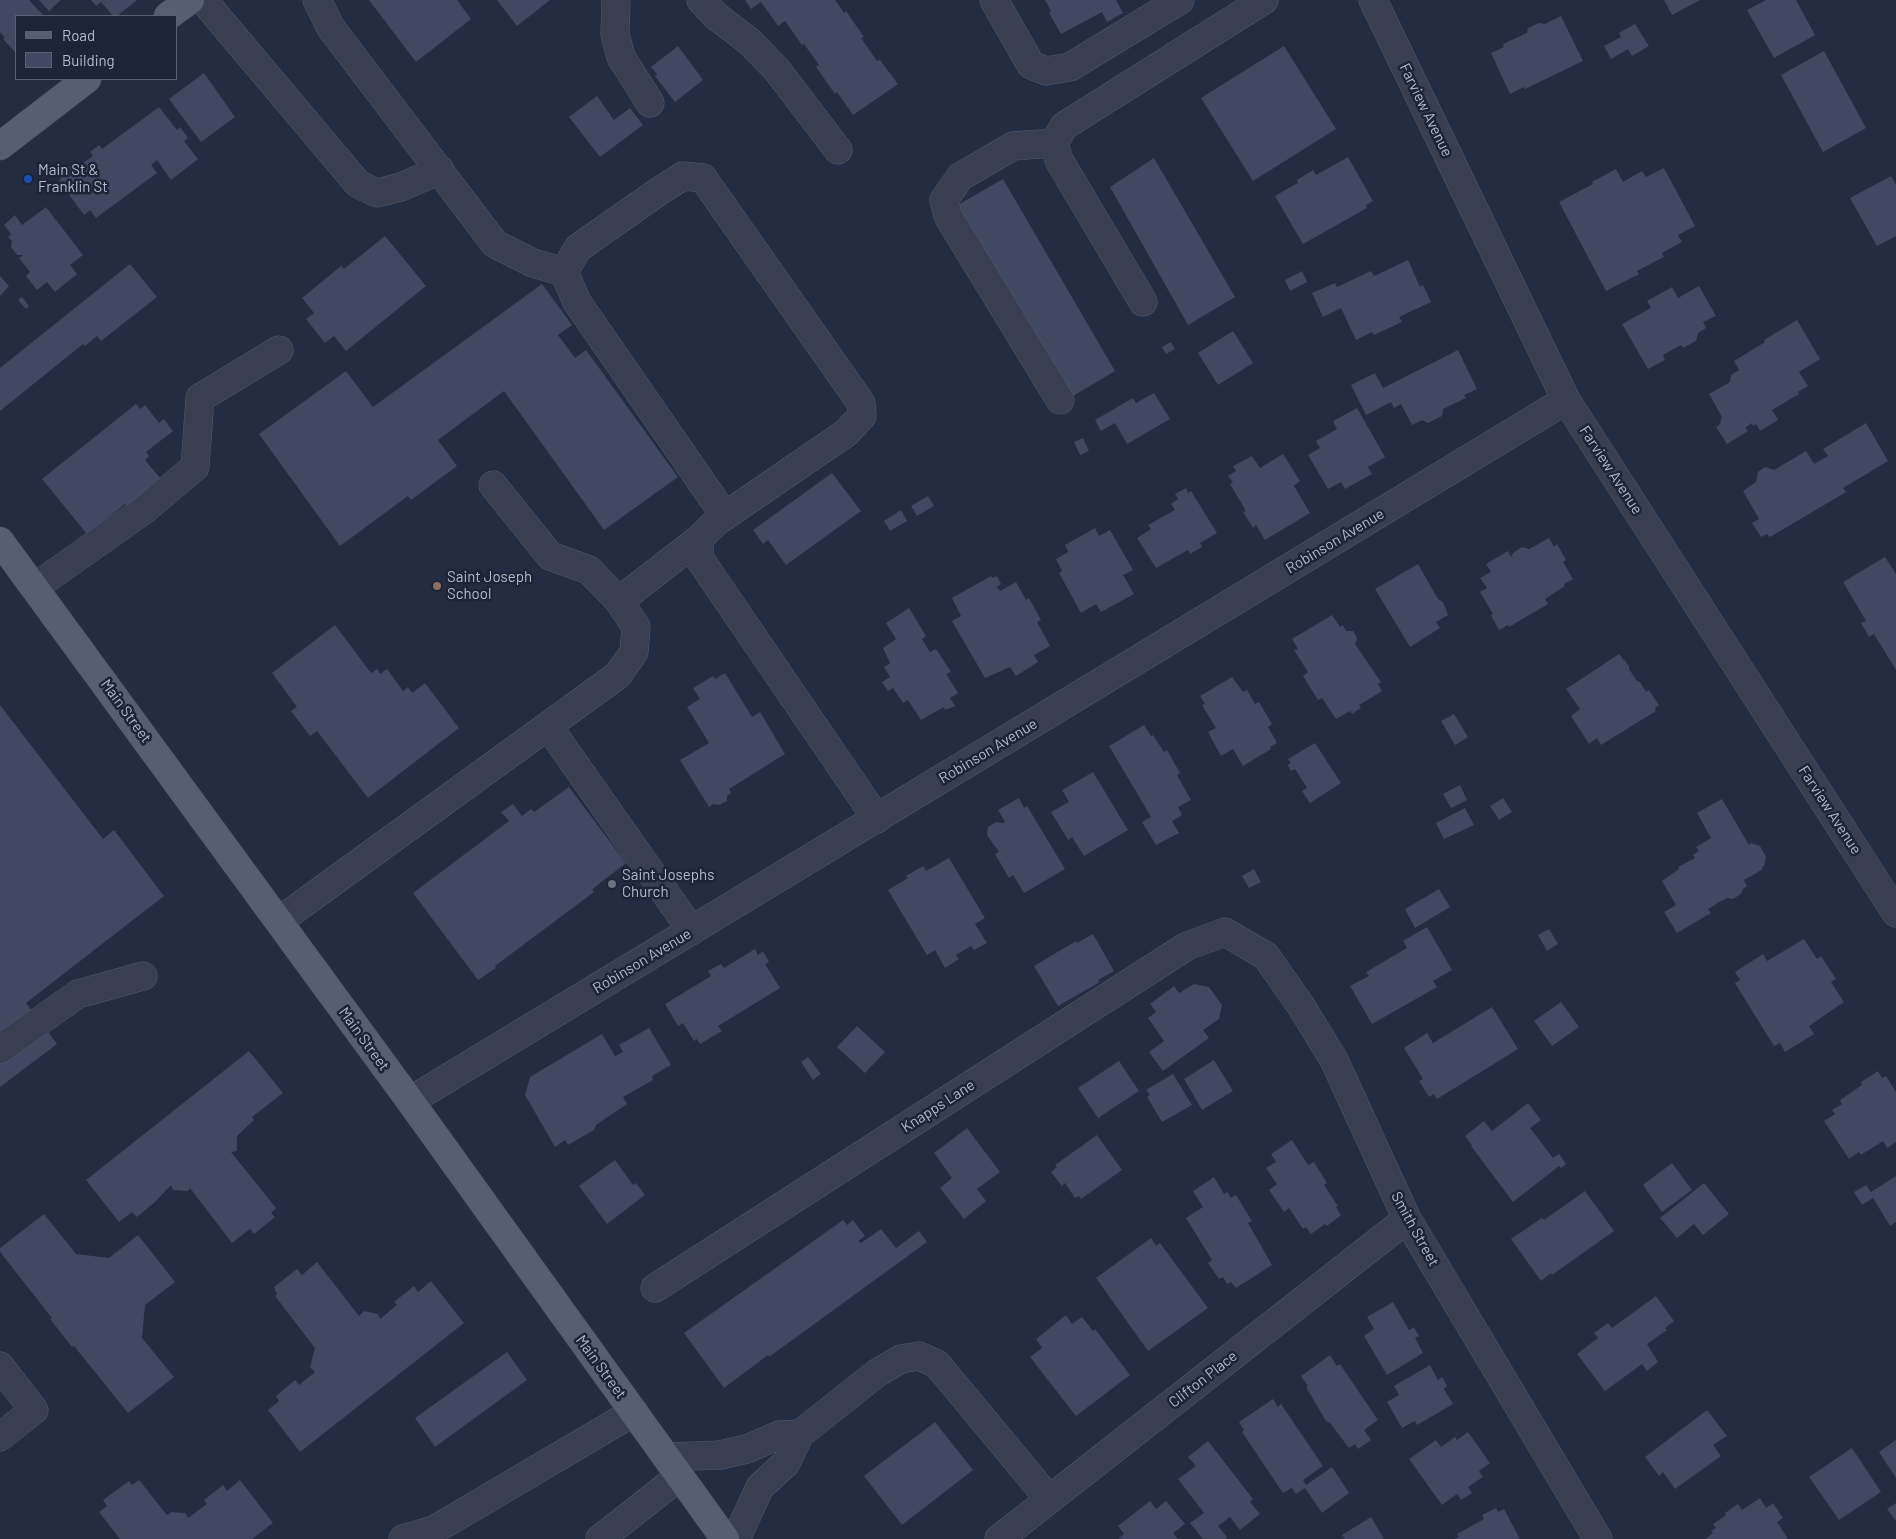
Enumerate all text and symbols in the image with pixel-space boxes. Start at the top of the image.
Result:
legend [15,15,178,80]
text: Road [62,26,95,44]
text: Building [62,51,115,69]
street label: Farview Avenue [1396,60,1456,160]
place label: Main St & Franklin St [38,161,108,196]
marker: Main St & Franklin St [22,173,34,185]
street label: Farview Avenue [1576,422,1646,518]
street label: Robinson Avenue [1283,505,1387,577]
place label: Saint Joseph School [447,568,532,603]
marker: Saint Joseph School [431,580,443,592]
street label: Main Street [97,676,155,746]
street label: Robinson Avenue [936,715,1040,787]
street label: Farview Avenue [1795,762,1865,858]
place label: Saint Josephs Church [622,866,714,901]
marker: Saint Josephs Church [606,878,618,890]
street label: Robinson Avenue [590,925,694,997]
street label: Main Street [335,1004,393,1074]
street label: Knapps Lane [898,1076,978,1136]
street label: Smith Street [1387,1189,1443,1269]
street label: Main Street [572,1332,630,1402]
street label: Clifton Place [1165,1347,1241,1411]

